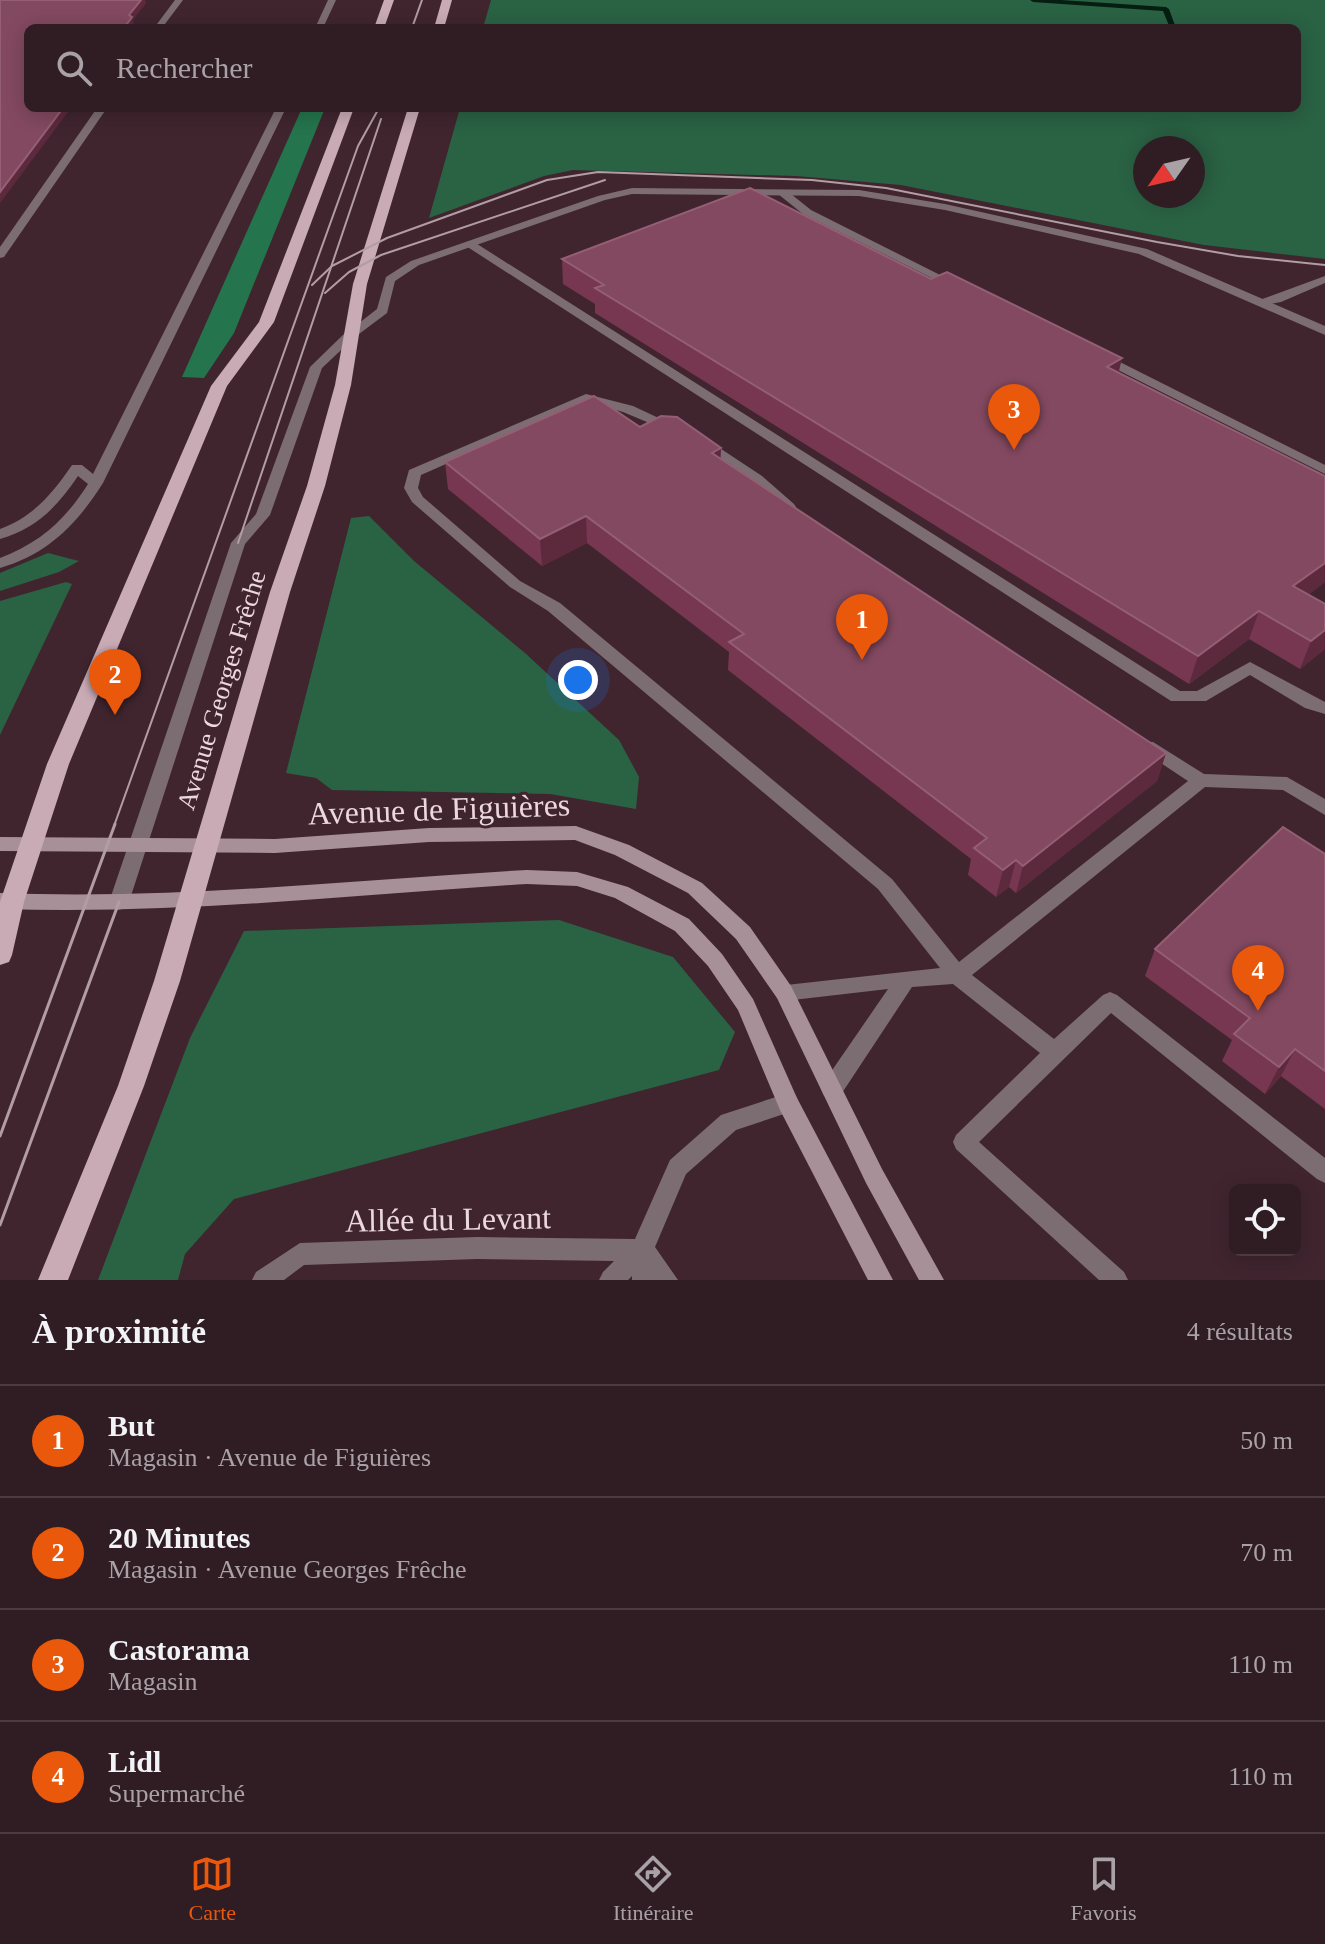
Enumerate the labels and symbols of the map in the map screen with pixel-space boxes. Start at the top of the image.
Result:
north arrow [1133,136,1205,208]
pin: 3 [988,384,1040,450]
street label: Avenue Georges Frêche [171,567,272,813]
pin: 1 [836,594,888,660]
pin: 2 [89,649,141,715]
your location [558,660,598,700]
street label: Avenue de Figuières [307,786,571,832]
pin: 4 [1232,945,1284,1011]
street label: Allée du Levant [345,1199,551,1239]

